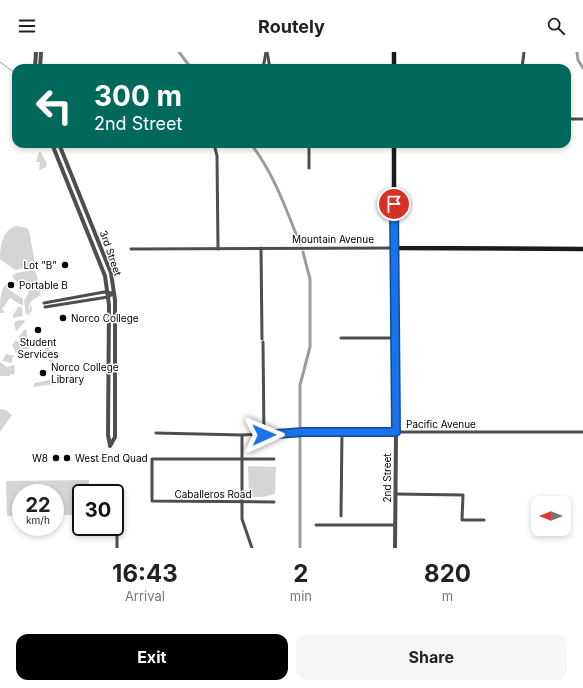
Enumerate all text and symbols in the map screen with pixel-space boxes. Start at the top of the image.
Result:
icon: menu [16,15,38,37]
icon: search [545,15,567,37]
text: Routely [258,16,325,37]
text: 300 m [94,79,182,113]
icon: left [28,80,80,132]
text: 2nd Street [94,113,183,134]
pin [377,187,411,221]
icon: arrive [383,193,405,215]
street label: 3rd Street [98,229,125,278]
street label: Mountain Avenue [292,233,374,245]
place label: Lot "B" [23,259,57,271]
marker: Lot "B" [60,260,70,270]
place label: Portable B [19,279,68,291]
marker: Portable B [6,280,16,290]
place label: Norco College [71,312,139,324]
marker: Norco College [58,313,68,323]
marker: Student Services [33,325,43,335]
place label: Student Services [17,336,59,360]
place label: Norco College Library [51,361,119,385]
marker: Norco College Library [38,368,48,378]
position arrow [243,414,285,456]
street label: Pacific Avenue [406,418,476,430]
place label: W8 [32,452,48,464]
place label: West End Quad [75,452,148,464]
marker: W8 [51,453,61,463]
marker: West End Quad [62,453,72,463]
street label: 2nd Street [381,453,393,503]
speed limit sign: 30 [72,484,124,536]
street label: Caballeros Road [174,488,252,500]
text: 22 [25,493,51,517]
north arrow [531,496,571,536]
map controls [531,496,571,536]
text: km/h [26,514,50,526]
text: 16:43 [112,559,178,588]
text: 2 [293,559,308,588]
text: 820 [424,559,471,588]
text: Arrival [125,588,165,604]
text: min [290,588,312,604]
text: m [442,588,453,604]
button: Exit [16,634,288,680]
button: Share [296,634,567,680]

